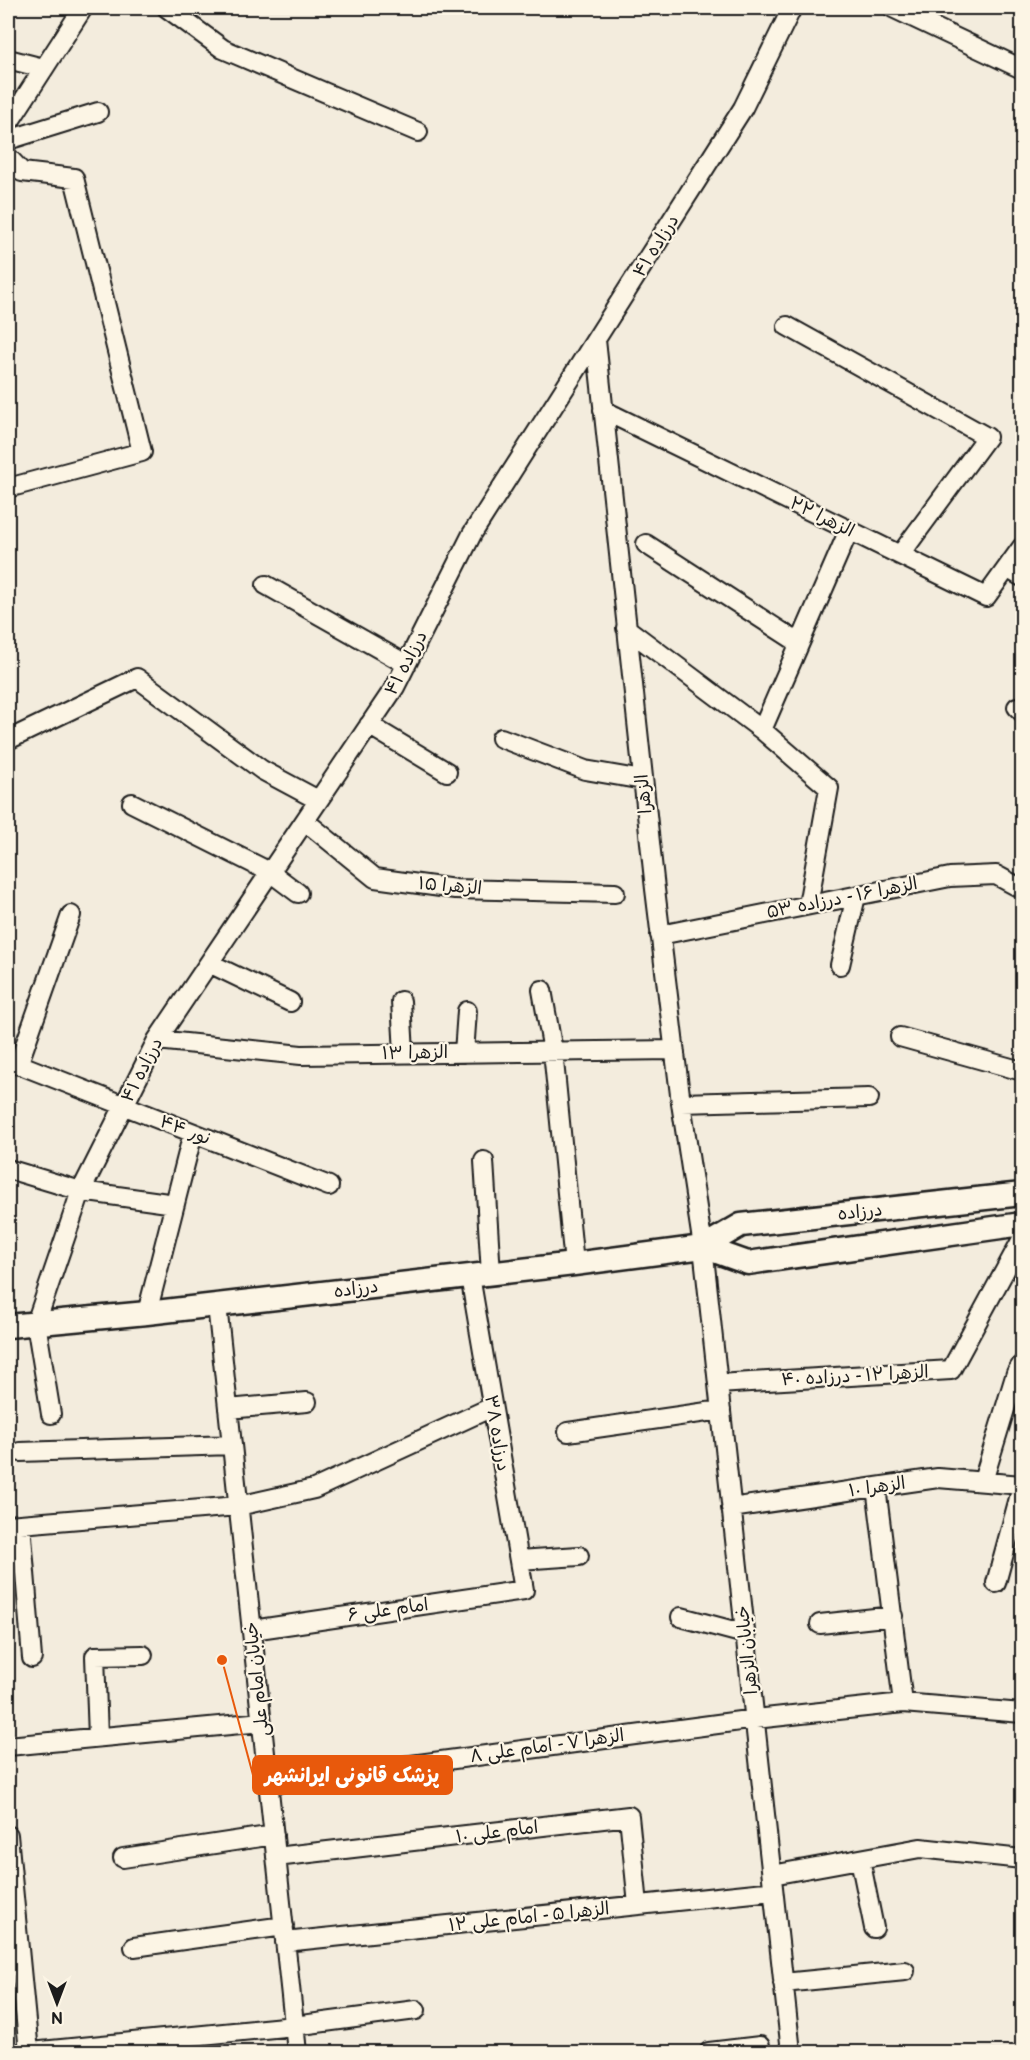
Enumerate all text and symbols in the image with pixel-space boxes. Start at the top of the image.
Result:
street label: درزاده ۴۱ [629,211,683,281]
street label: الزهرا ۲۲ [786,492,858,542]
street label: درزاده ۴۱ [380,627,432,699]
street label: الزهرا [631,773,657,815]
street label: الزهرا ۱۵ [417,873,483,899]
street label: الزهرا ۱۶ - درزاده ۵۳ [765,873,919,923]
street label: درزاده ۴۱ [117,1034,167,1106]
street label: الزهرا ۱۳ [382,1042,448,1064]
street label: نور ۴۴ [157,1111,213,1149]
street label: درزاده [837,1199,883,1225]
street label: درزاده [332,1276,380,1302]
street label: الزهرا ۱۲ - درزاده ۴۰ [781,1362,929,1390]
street label: درزاده ۳۸ [480,1393,514,1473]
street label: الزهرا ۱۰ [847,1473,907,1501]
street label: امام علی ۶ [346,1594,430,1629]
street label: خیابان الزهرا [732,1604,762,1696]
street label: خیابان امام علی [241,1620,276,1737]
street label: الزهرا ۷ - امام علی ۸ [468,1725,626,1770]
callout: پزشک قانونی ایرانشهر [253,1756,452,1794]
text: پزشک قانونی ایرانشهر [263,1764,440,1788]
street label: امام علی ۱۰ [454,1817,540,1850]
street label: الزهرا ۵ - امام علی ۱۲ [448,1898,611,1939]
north arrow [27,1973,87,2033]
text: N [51,2007,63,2026]

